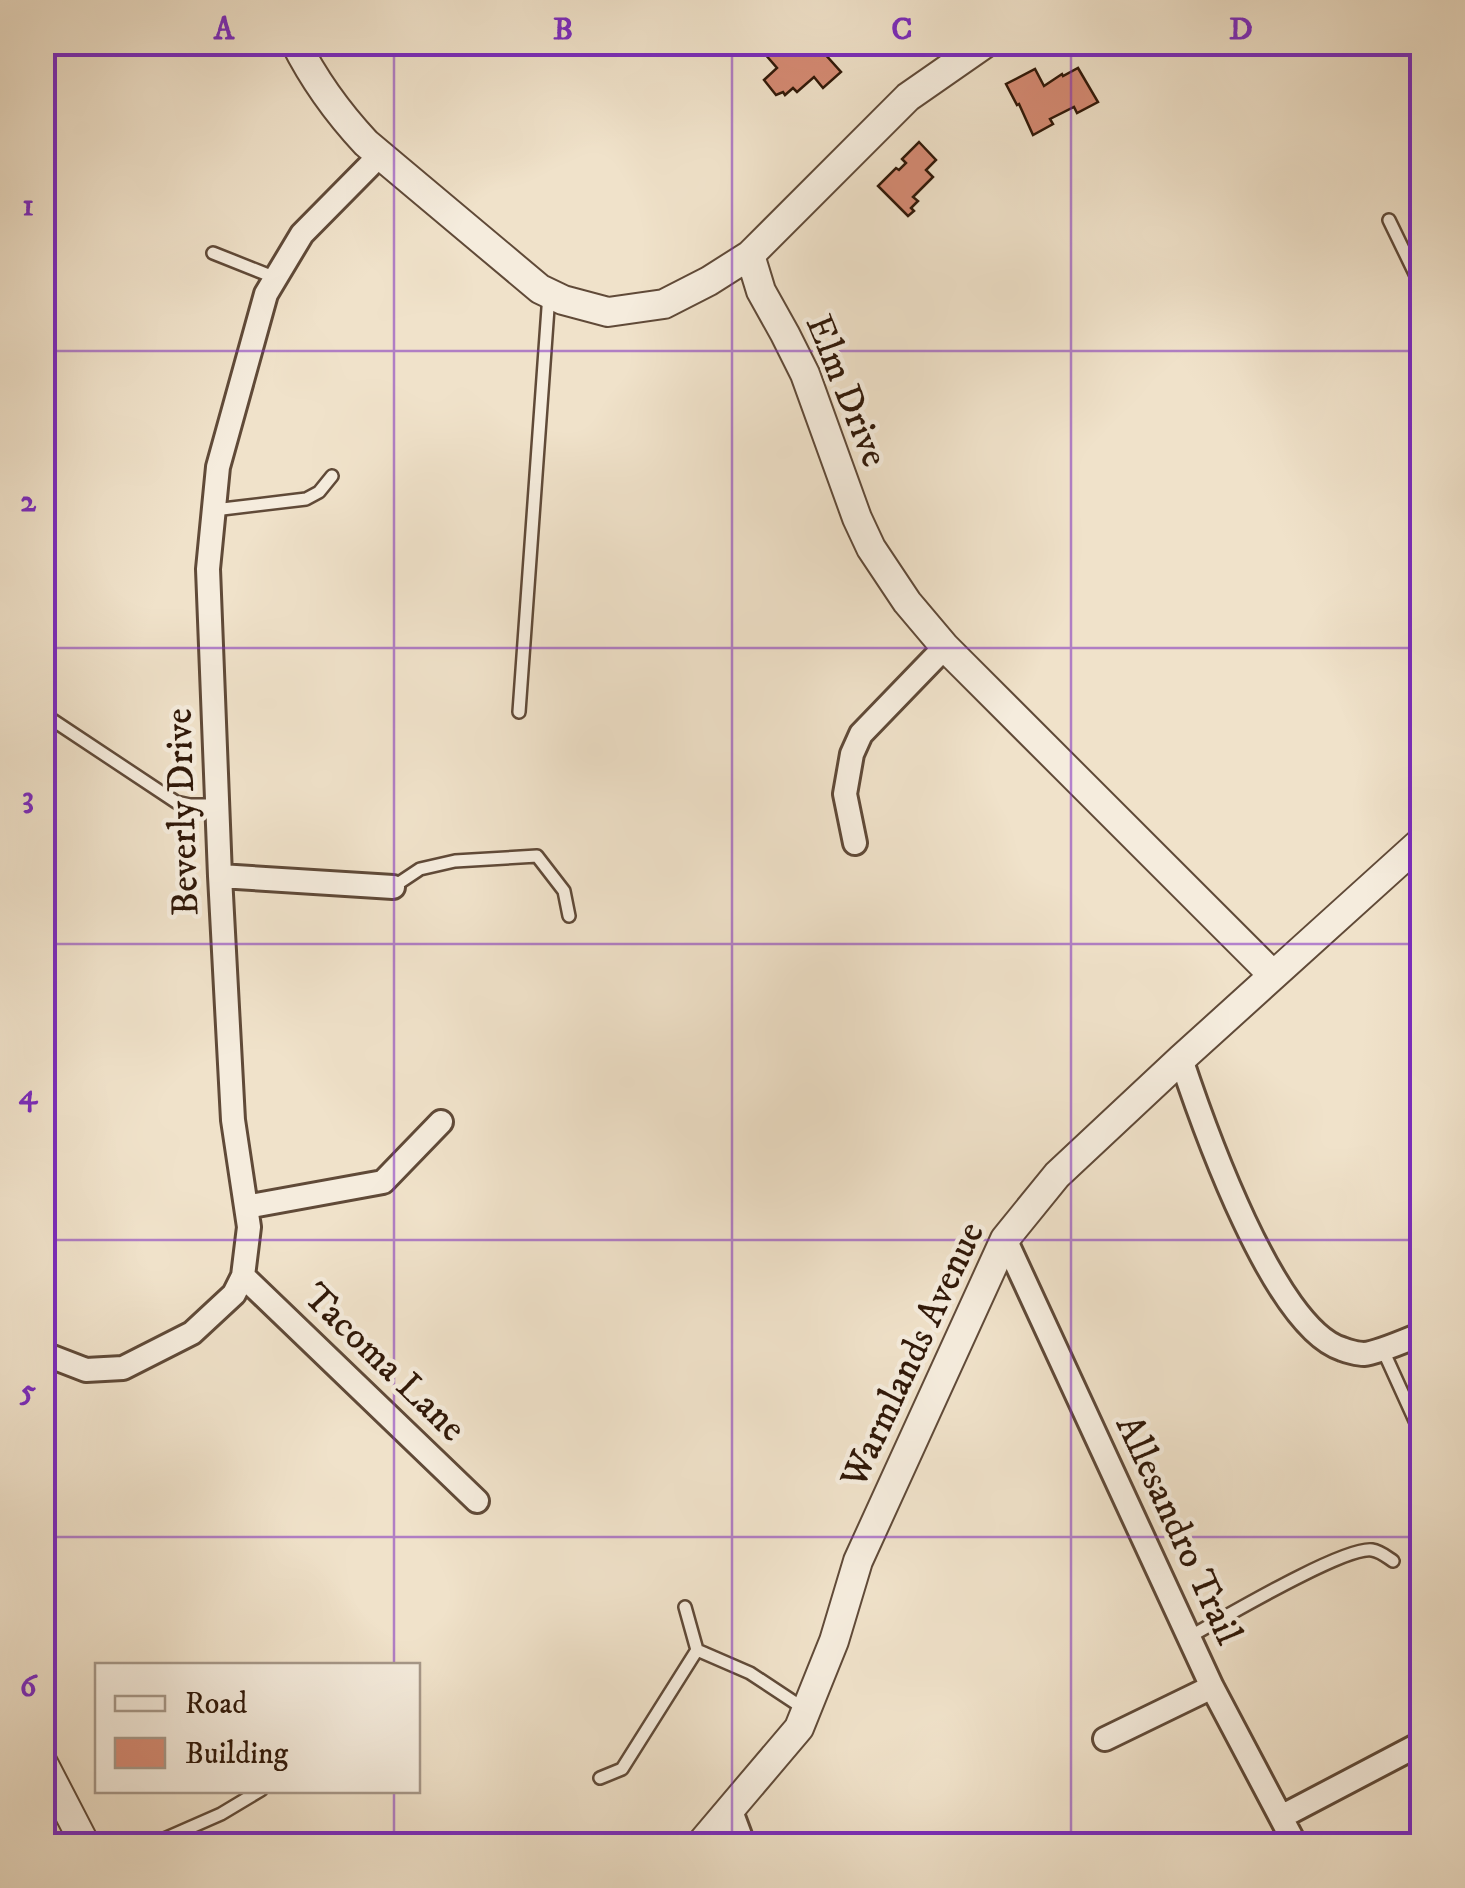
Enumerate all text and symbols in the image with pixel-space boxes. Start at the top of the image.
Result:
text: A [213,10,236,50]
text: B [553,10,573,50]
text: C [891,10,913,50]
text: D [1229,10,1253,50]
text: 1 [22,186,34,226]
street label: Elm Drive [794,308,898,474]
text: 2 [20,482,36,522]
street label: Beverly Drive [155,707,211,917]
text: 3 [22,778,34,818]
text: 4 [19,1075,39,1115]
street label: Warmlands Avenue [830,1214,996,1497]
street label: Tacoma Lane [292,1273,476,1453]
text: 5 [19,1371,36,1411]
street label: Allesandro Trail [1104,1408,1252,1653]
legend [95,1663,420,1793]
text: 6 [20,1667,39,1707]
text: Road [185,1686,247,1723]
text: Building [185,1736,289,1773]

